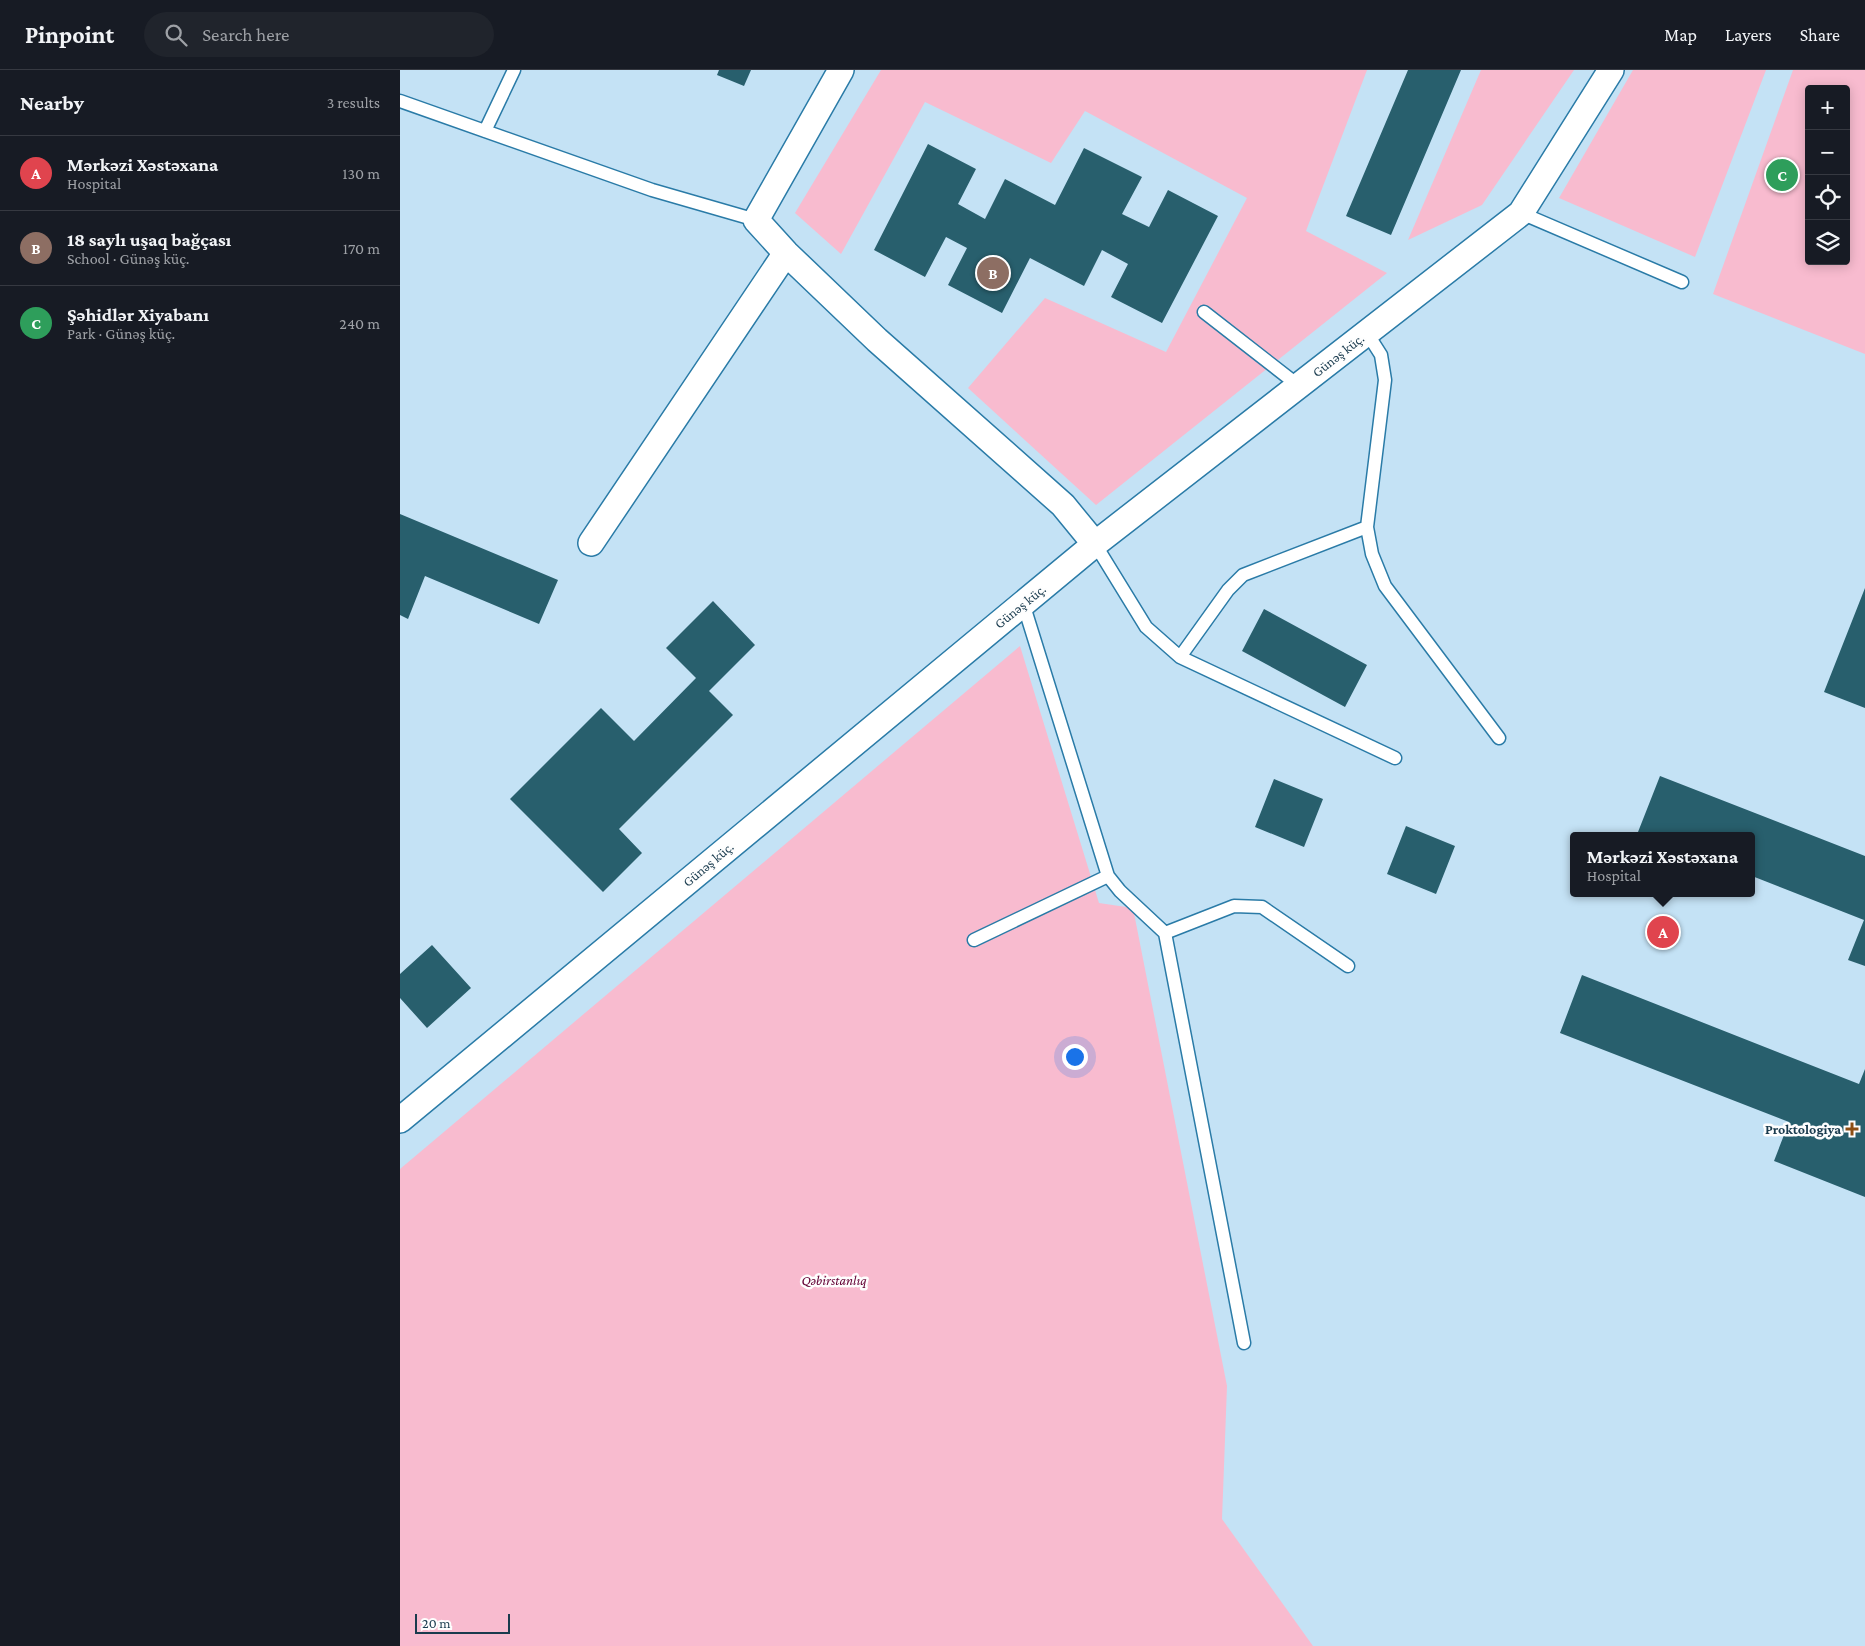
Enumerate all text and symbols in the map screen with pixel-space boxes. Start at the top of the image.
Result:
search box [144,12,494,57]
text: Pinpoint [25,21,114,48]
icon: search [162,21,190,49]
text: Search here [202,24,289,45]
text: Map [1664,25,1697,45]
text: Layers [1725,25,1772,45]
text: Share [1800,25,1840,45]
map controls [1805,85,1850,265]
button: + [1805,85,1850,130]
text: Nearby [20,91,84,115]
text: 3 results [327,94,380,111]
button: − [1805,130,1850,175]
text: Mərkəzi Xəstəxana [67,154,218,175]
pin: C [1766,156,1798,194]
text: A [31,165,41,182]
text: 130 m [342,165,380,182]
text: Hospital [67,175,121,192]
button: locate [1805,175,1850,220]
button: layers [1805,220,1850,265]
text: 18 saylı uşaq bağçası [67,229,231,250]
text: B [31,240,41,257]
text: 170 m [343,240,380,257]
text: School · Günəş küç. [67,250,190,267]
pin: B [977,254,1009,292]
text: Şəhidlər Xiyabanı [67,304,209,325]
text: C [31,315,41,332]
text: 240 m [339,315,380,332]
text: Park · Günəş küç. [67,325,175,342]
street label: Günəş küç. [1309,330,1367,380]
street label: Günəş küç. [991,581,1049,631]
popup [1570,832,1755,897]
street label: Günəş küç. [679,838,737,890]
text: Mərkəzi Xəstəxana [1587,846,1738,867]
text: Hospital [1587,867,1641,884]
pin: A [1647,913,1679,951]
your location [1062,1044,1088,1070]
place label: Proktologiya [1765,1121,1841,1137]
marker: Proktologiya [1845,1122,1859,1136]
park label: Qəbirstanlıq [801,1272,867,1288]
scale bar [415,1611,510,1634]
text: 20 m [422,1615,450,1631]

